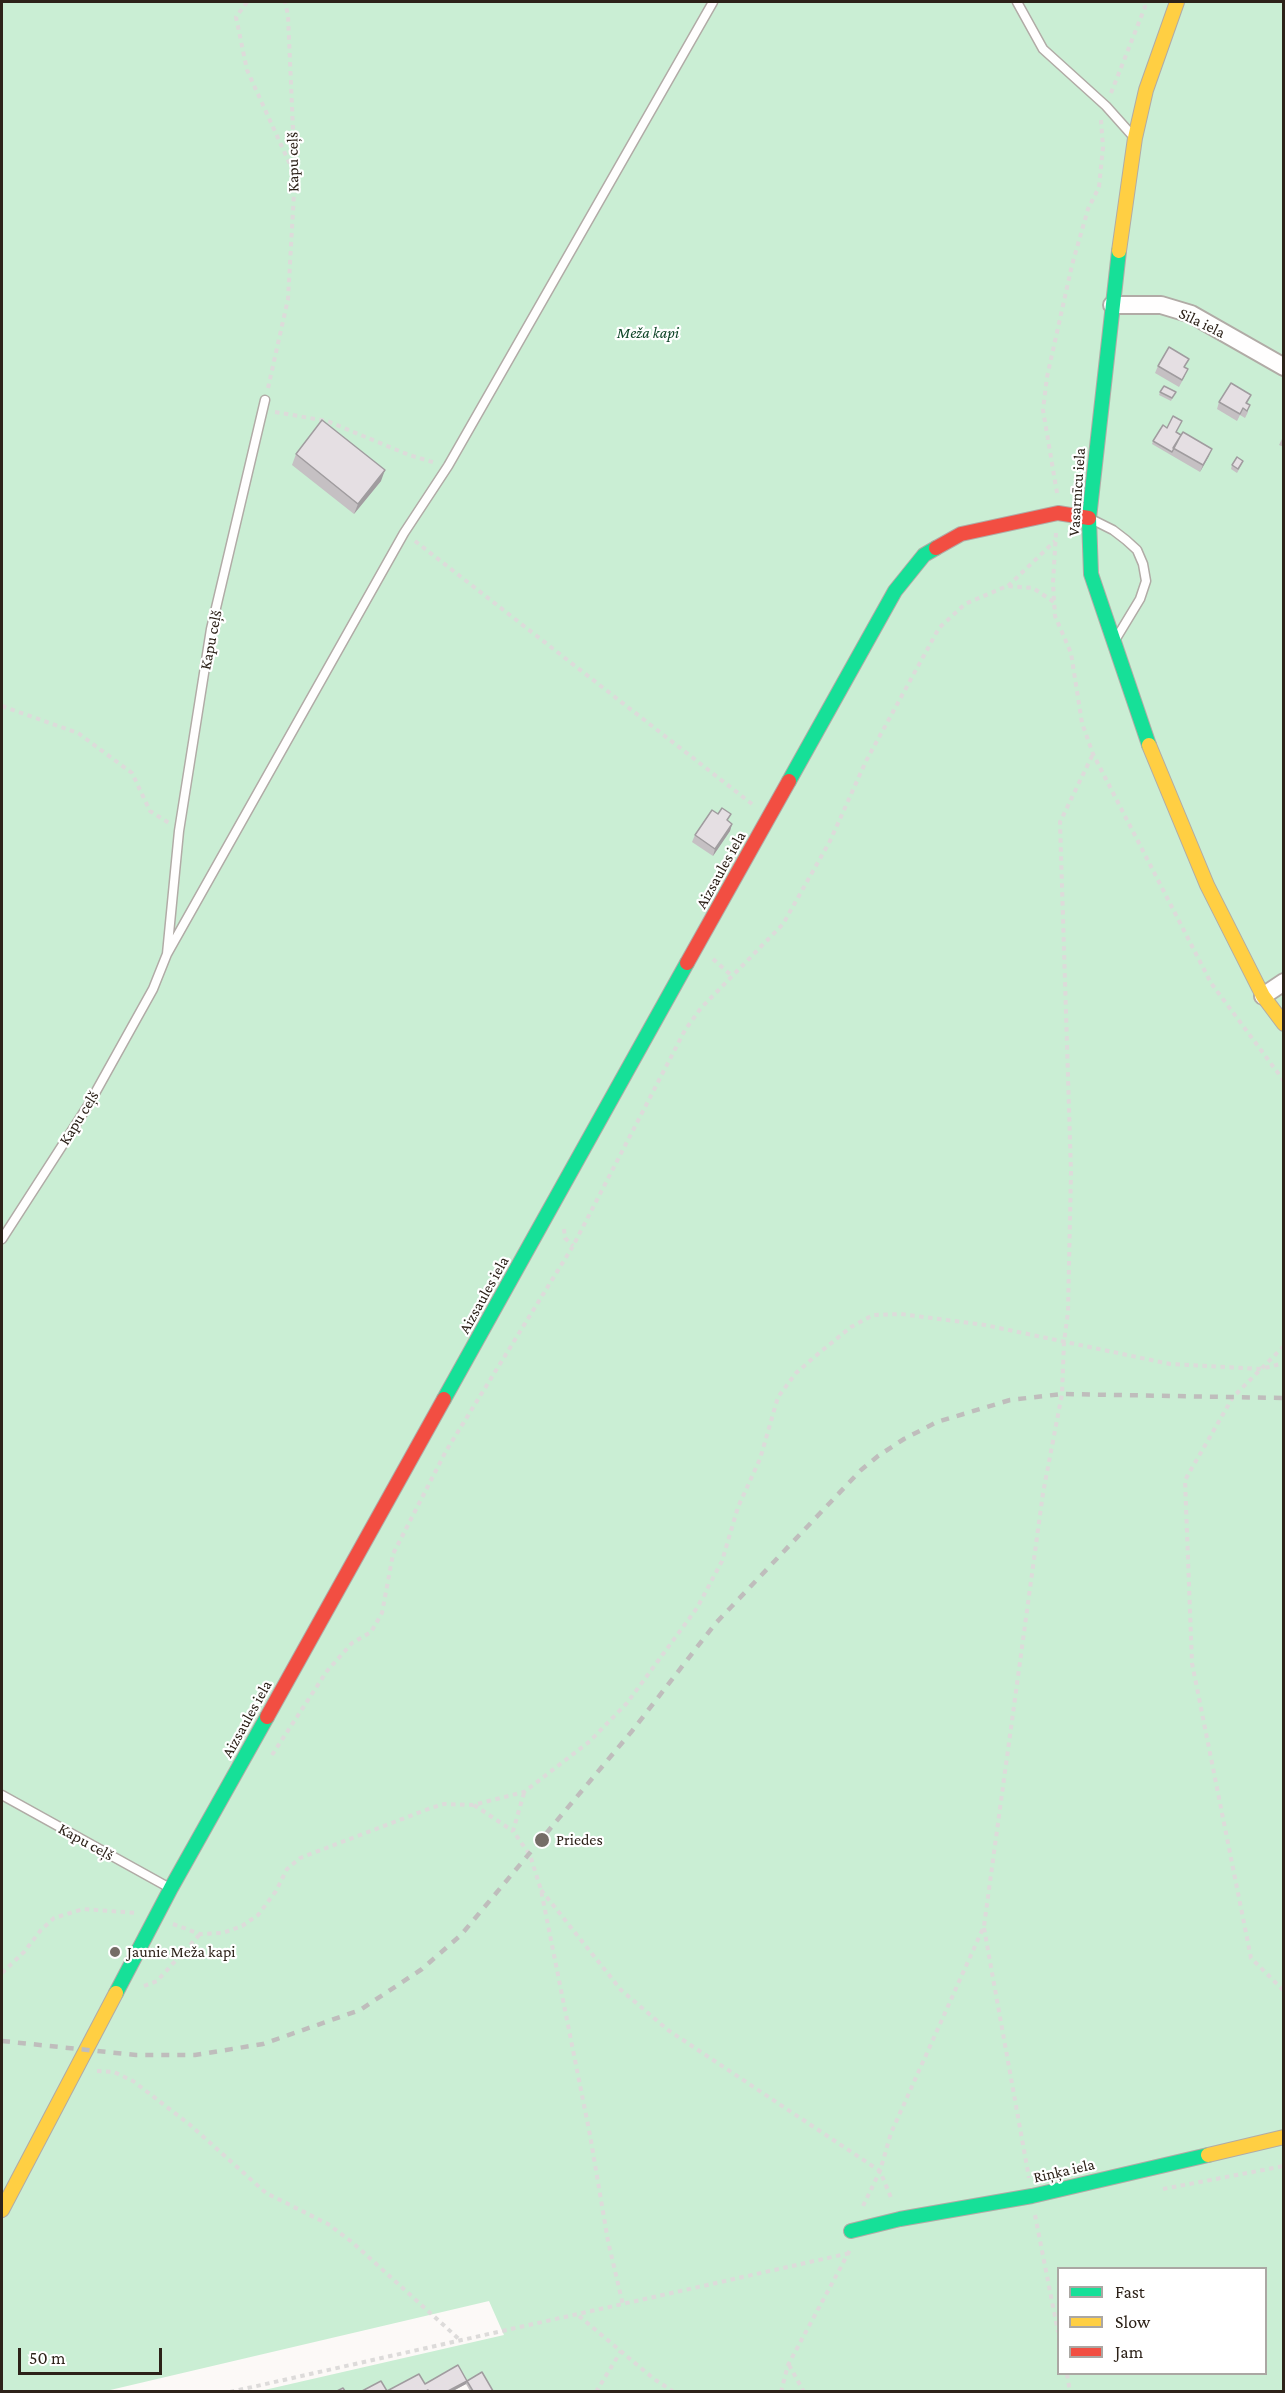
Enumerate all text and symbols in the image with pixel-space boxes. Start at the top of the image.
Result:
street label: Kapu ceļš [283,132,303,192]
street label: Sila iela [1176,304,1228,342]
park label: Meža kapi [617,323,679,343]
street label: Vasarnīcu iela [1064,447,1090,537]
street label: Kapu ceļš [196,609,226,671]
street label: Aizsaules iela [692,828,750,912]
street label: Kapu ceļš [55,1087,103,1149]
street label: Aizsaules iela [455,1253,513,1337]
street label: Aizsaules iela [218,1677,276,1761]
street label: Kapu ceļš [55,1819,117,1865]
place label: Priedes [556,1830,603,1850]
marker: Priedes [533,1831,551,1849]
place label: Jaunie Meža kapi [127,1942,235,1962]
marker: Jaunie Meža kapi [108,1945,122,1959]
street label: Riņķa iela [1031,2155,1097,2187]
legend [1057,2267,1267,2375]
text: Fast [1115,2282,1145,2302]
text: Slow [1115,2312,1150,2332]
scale bar [21,2336,165,2374]
text: Jam [1115,2342,1143,2362]
text: 50 m [29,2348,66,2368]

